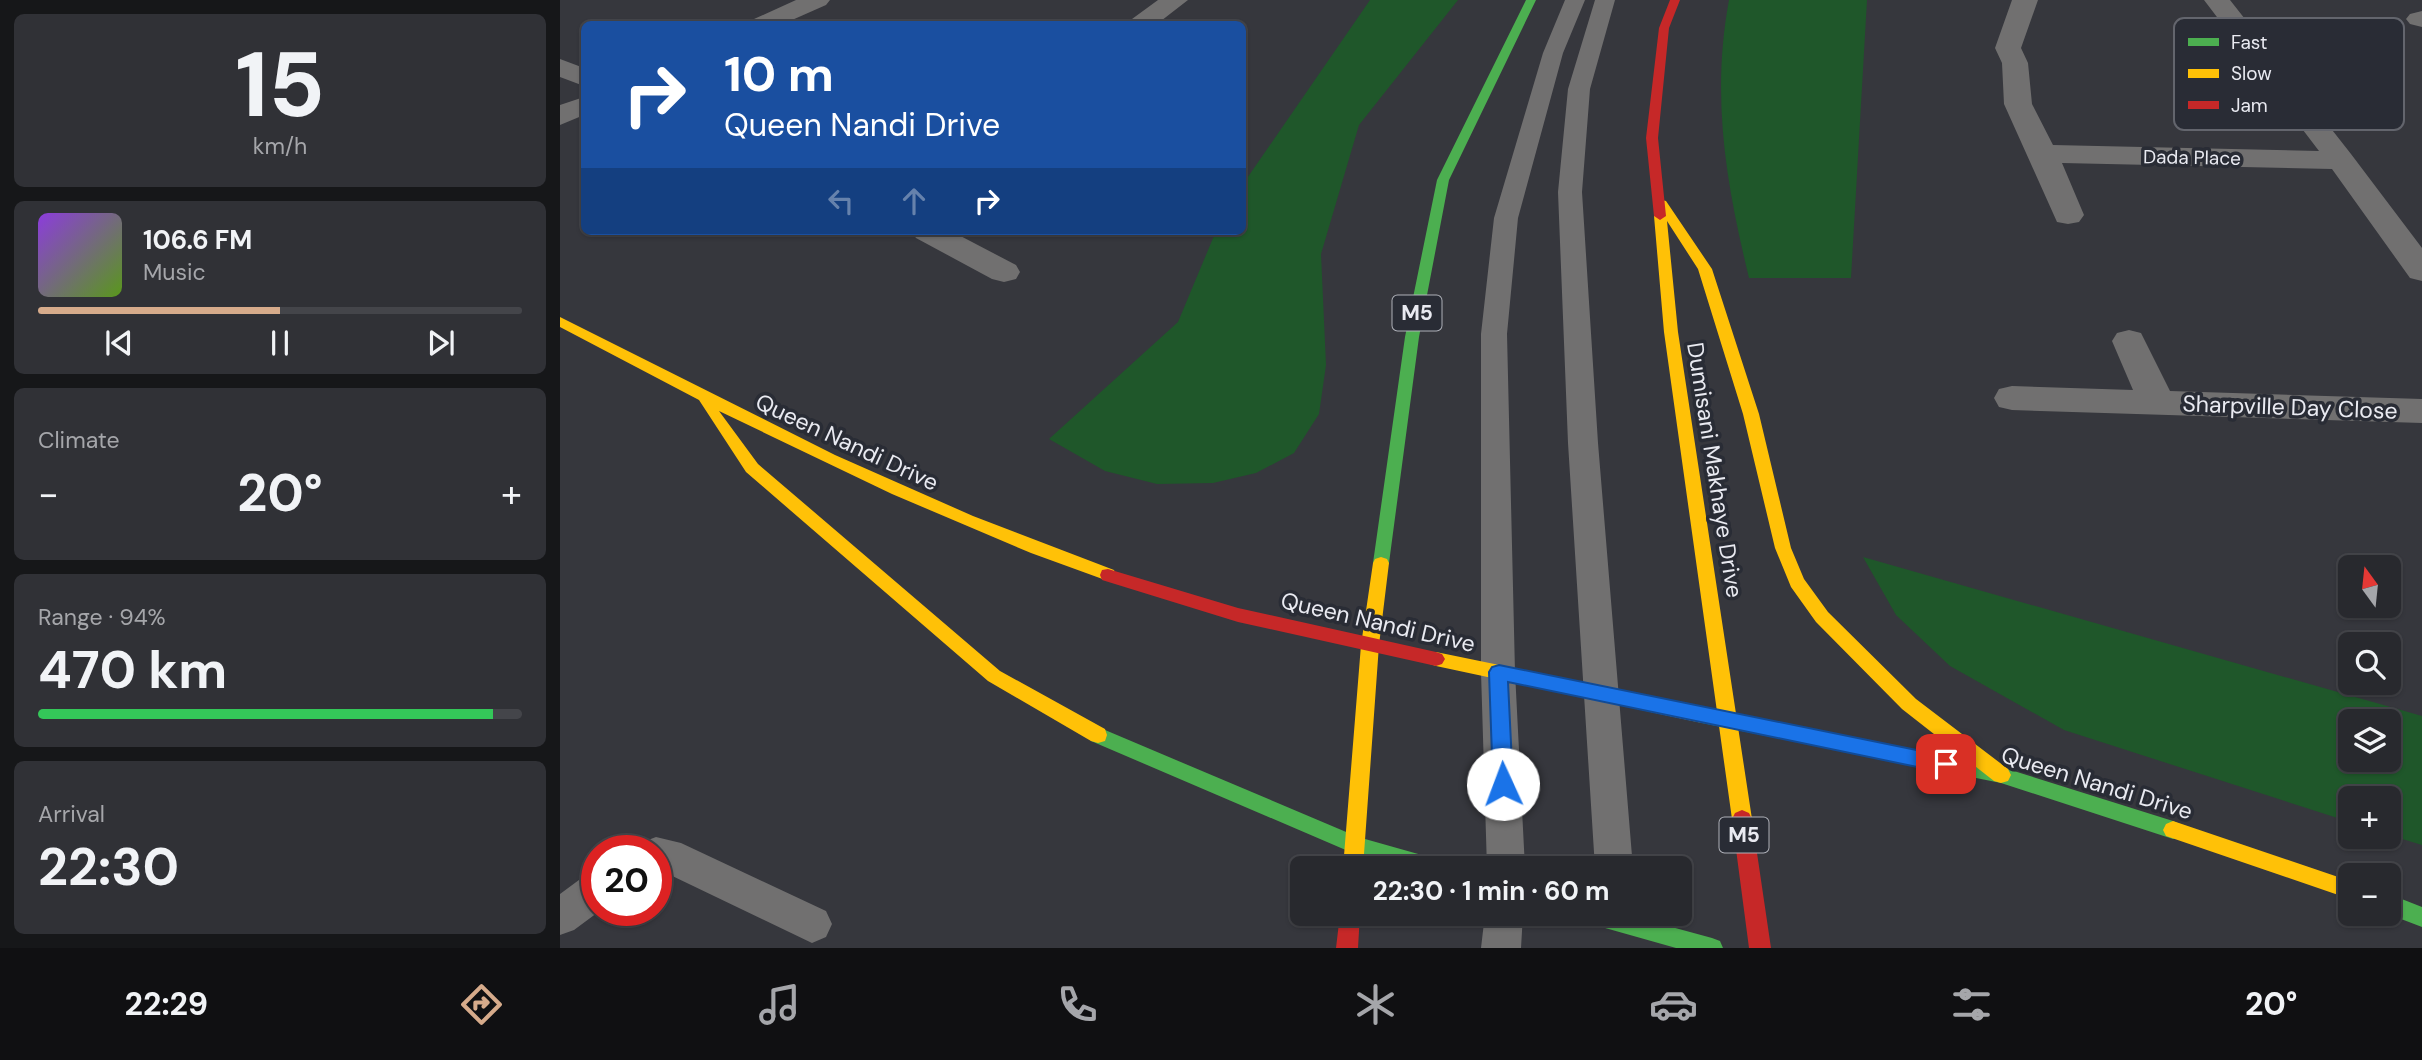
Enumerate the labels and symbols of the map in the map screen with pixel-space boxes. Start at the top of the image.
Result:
legend [2174,18,2404,130]
text: Fast [2231,30,2267,55]
text: Slow [2231,61,2272,86]
text: Jam [2231,93,2268,118]
street label: Dada Place [2143,144,2241,171]
road number: M5 [1392,296,1442,330]
street label: Dumisani Makhaye Drive [1680,340,1750,600]
street label: Queen Nandi Drive [751,386,943,498]
street label: Sharpville Day Close [2182,388,2398,426]
north arrow [2338,555,2401,618]
street label: Queen Nandi Drive [1278,585,1478,659]
pin [1916,734,1976,794]
street label: Queen Nandi Drive [1998,740,2196,826]
position arrow [1466,747,1540,821]
road number: M5 [1720,818,1768,852]
speed limit sign: 20 [581,835,672,926]

